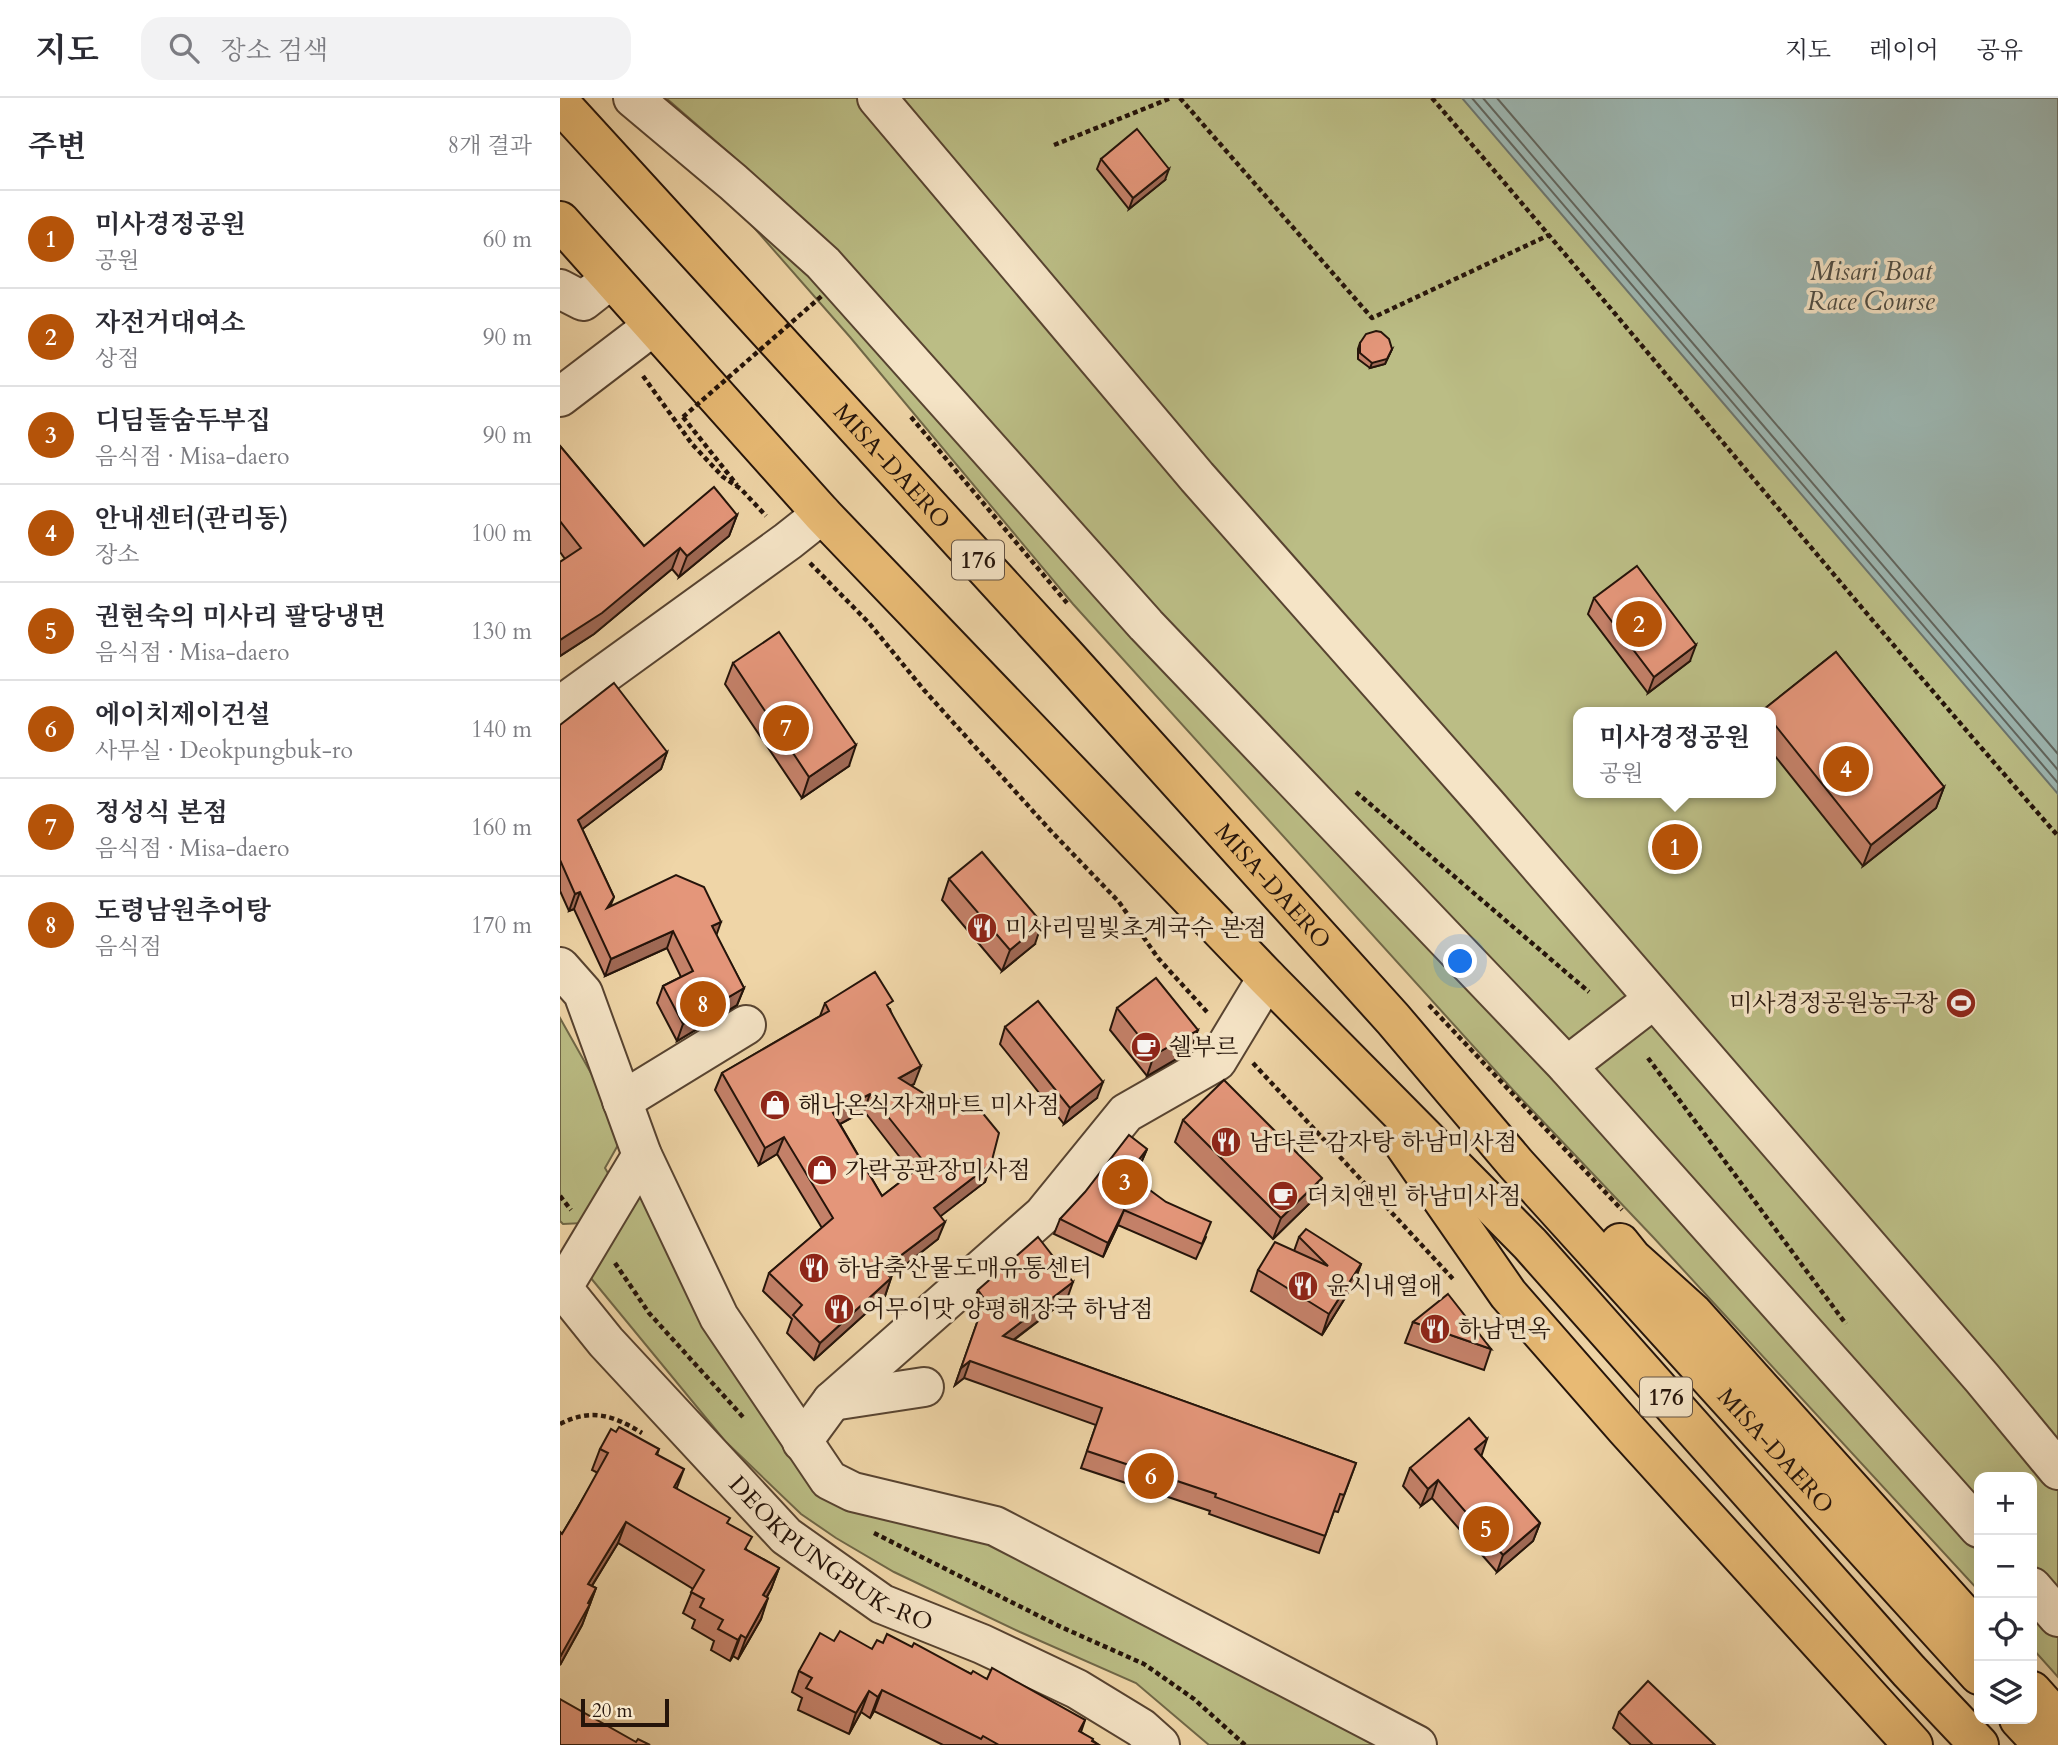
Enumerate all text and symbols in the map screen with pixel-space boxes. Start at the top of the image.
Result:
search box [141,17,631,80]
text: 지도 [35,28,99,73]
icon: search [165,29,203,67]
text: 장소 검색 [221,33,328,68]
text: 지도 [1785,34,1831,67]
text: 레이어 [1869,34,1939,67]
text: 공유 [1977,34,2023,67]
text: 주변 [28,126,86,167]
text: 8개 결과 [447,130,532,161]
text: 미사경정공원 [95,207,246,242]
text: 1 [45,224,57,255]
text: 60 m [483,224,532,255]
text: 공원 [95,245,139,276]
water label: Misari Boat Race Course [1807,254,1936,319]
text: 자전거대여소 [95,305,246,340]
text: 2 [45,322,57,353]
text: 90 m [483,322,532,353]
text: 상점 [95,343,139,374]
street label: MISA-DAERO [826,396,958,536]
text: 디딤돌숨두부집 [95,403,271,438]
text: 3 [45,420,57,451]
text: 90 m [483,420,532,451]
text: 음식점 · Misa-daero [95,441,289,472]
text: 안내센터(관리동) [95,501,288,536]
text: 4 [45,518,57,549]
text: 100 m [471,518,532,549]
text: 장소 [95,539,139,570]
road number: 176 [952,540,1004,580]
pin: 2 [1616,598,1662,650]
text: 권현숙의 미사리 팔당냉면 [95,599,385,634]
text: 5 [45,616,57,647]
text: 130 m [471,616,532,647]
text: 음식점 · Misa-daero [95,637,289,668]
text: 에이치제이건설 [95,697,271,732]
pin: 7 [763,702,809,754]
popup [1573,707,1776,798]
text: 6 [45,714,57,745]
text: 140 m [471,714,532,745]
text: 미사경정공원 [1599,720,1750,755]
text: 사무실 · Deokpungbuk-ro [95,735,353,766]
pin: 4 [1823,743,1869,795]
text: 공원 [1599,758,1644,789]
text: 정성식 본점 [95,795,228,830]
text: 7 [45,812,57,843]
text: 160 m [471,812,532,843]
street label: MISA-DAERO [1207,816,1338,957]
pin: 1 [1652,821,1698,873]
text: 음식점 · Misa-daero [95,833,289,864]
text: 도령남원추어탕 [95,893,271,928]
text: 8 [45,910,57,941]
text: 170 m [471,910,532,941]
restaurant icon: 미사리밀빛초계국수 본점 [965,911,999,945]
place label: 미사리밀빛초계국수 본점 [1005,912,1266,945]
text: 음식점 [95,931,162,962]
your location [1443,944,1477,978]
pin: 8 [680,978,726,1030]
sports icon: 미사경정공원농구장 [1944,986,1978,1020]
place label: 미사경정공원농구장 [1729,987,1939,1020]
cafe icon: 쉘부르 [1129,1030,1163,1064]
place label: 쉘부르 [1169,1031,1239,1064]
shop icon: 해나온식자재마트 미사점 [758,1088,792,1122]
place label: 해나온식자재마트 미사점 [798,1089,1059,1122]
restaurant icon: 남다른 감자탕 하남미사점 [1209,1125,1243,1159]
place label: 남다른 감자탕 하남미사점 [1249,1126,1517,1159]
shop icon: 가락공판장미사점 [805,1153,839,1187]
place label: 가락공판장미사점 [845,1154,1030,1187]
pin: 3 [1102,1156,1148,1208]
cafe icon: 더치앤빈 하남미사점 [1266,1179,1300,1213]
place label: 더치앤빈 하남미사점 [1306,1180,1521,1213]
restaurant icon: 하남축산물도매유통센터 [797,1251,831,1285]
place label: 하남축산물도매유통센터 [837,1252,1092,1285]
restaurant icon: 윤시내열애 [1286,1269,1320,1303]
place label: 윤시내열애 [1326,1270,1442,1303]
restaurant icon: 어무이맛 양평해장국 하남점 [822,1292,856,1326]
place label: 어무이맛 양평해장국 하남점 [862,1293,1153,1326]
restaurant icon: 하남면옥 [1418,1312,1452,1346]
place label: 하남면옥 [1458,1313,1551,1346]
road number: 176 [1640,1378,1692,1416]
street label: MISA-DAERO [1710,1381,1841,1521]
pin: 6 [1128,1450,1174,1502]
street label: DEOKPUNGBUK-RO [721,1469,938,1640]
map controls [1974,1472,2037,1724]
button: + [1974,1472,2037,1535]
pin: 5 [1463,1503,1509,1555]
button: − [1974,1535,2037,1598]
button: locate [1974,1598,2037,1661]
button: layers [1974,1661,2037,1724]
scale bar [581,1696,668,1728]
text: 20 m [592,1698,633,1724]

